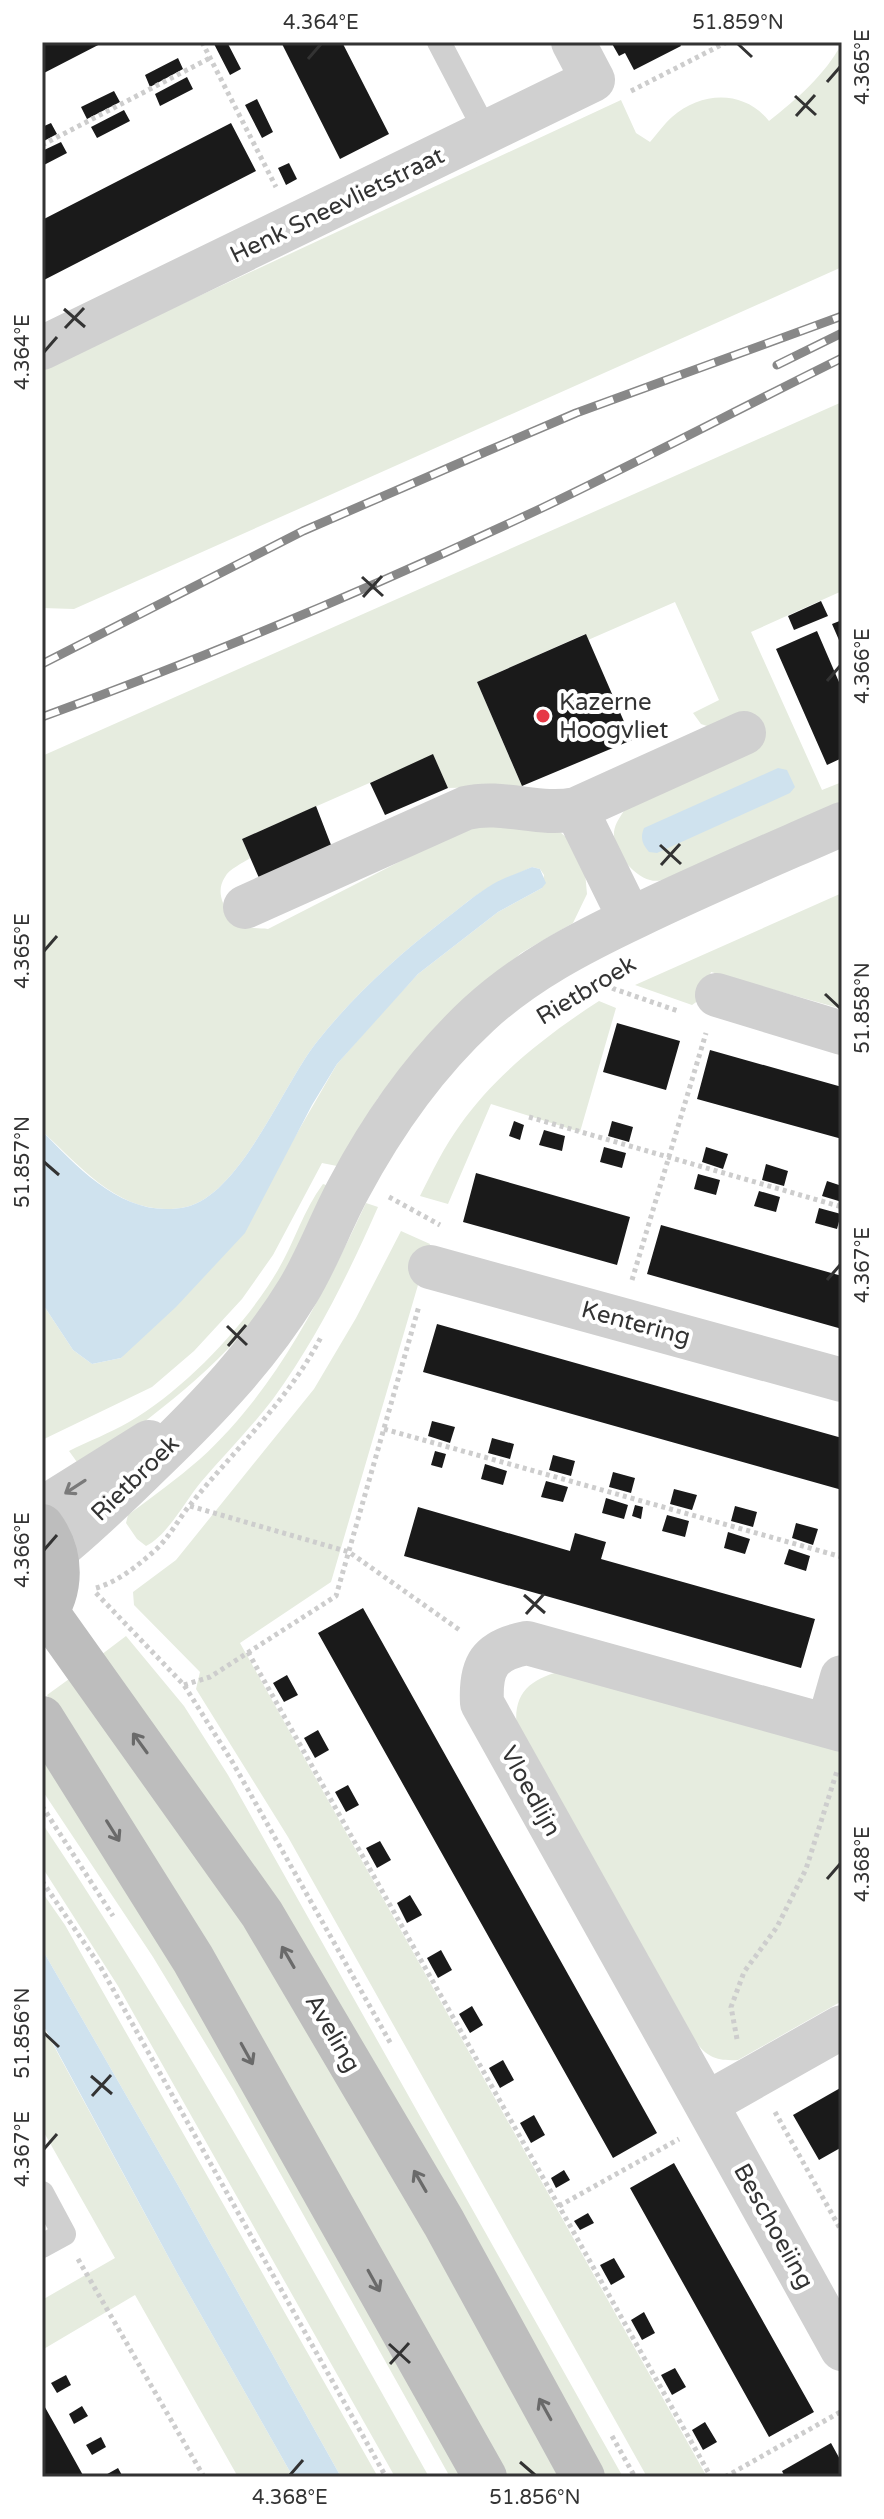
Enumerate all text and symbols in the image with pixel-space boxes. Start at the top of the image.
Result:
text: 4.364°E [283,11,359,35]
text: 51.859°N [692,11,784,35]
text: 4.365°E [851,29,875,105]
street label: Henk Sneevlietstraat [225,141,449,270]
text: 4.364°E [11,314,35,390]
text: 4.366°E [851,628,875,704]
place label: Kazerne Hoogvliet [559,688,669,745]
marker: Kazerne Hoogvliet [534,707,552,725]
text: 4.365°E [11,913,35,989]
street label: Rietbroek [531,949,641,1031]
text: 51.858°N [851,962,875,1054]
text: 51.857°N [11,1116,35,1208]
text: 4.367°E [851,1227,875,1303]
street label: Kentering [578,1295,693,1352]
street label: Rietbroek [85,1429,185,1527]
one-way arrow [64,1479,86,1496]
text: 4.366°E [11,1512,35,1588]
one-way arrow [132,1733,148,1755]
street label: Vloedlijn [494,1741,567,1841]
one-way arrow [105,1819,121,1842]
text: 4.368°E [851,1826,875,1902]
one-way arrow [280,1946,296,1969]
text: 51.856°N [11,1987,35,2079]
street label: Aveling [299,1989,366,2077]
one-way arrow [239,2042,255,2065]
text: 4.367°E [11,2111,35,2187]
street label: Beschoeiing [727,2158,820,2294]
one-way arrow [411,2170,427,2193]
one-way arrow [366,2269,382,2292]
one-way arrow [537,2397,553,2421]
text: 4.368°E [252,2486,328,2510]
text: 51.856°N [489,2486,581,2510]

